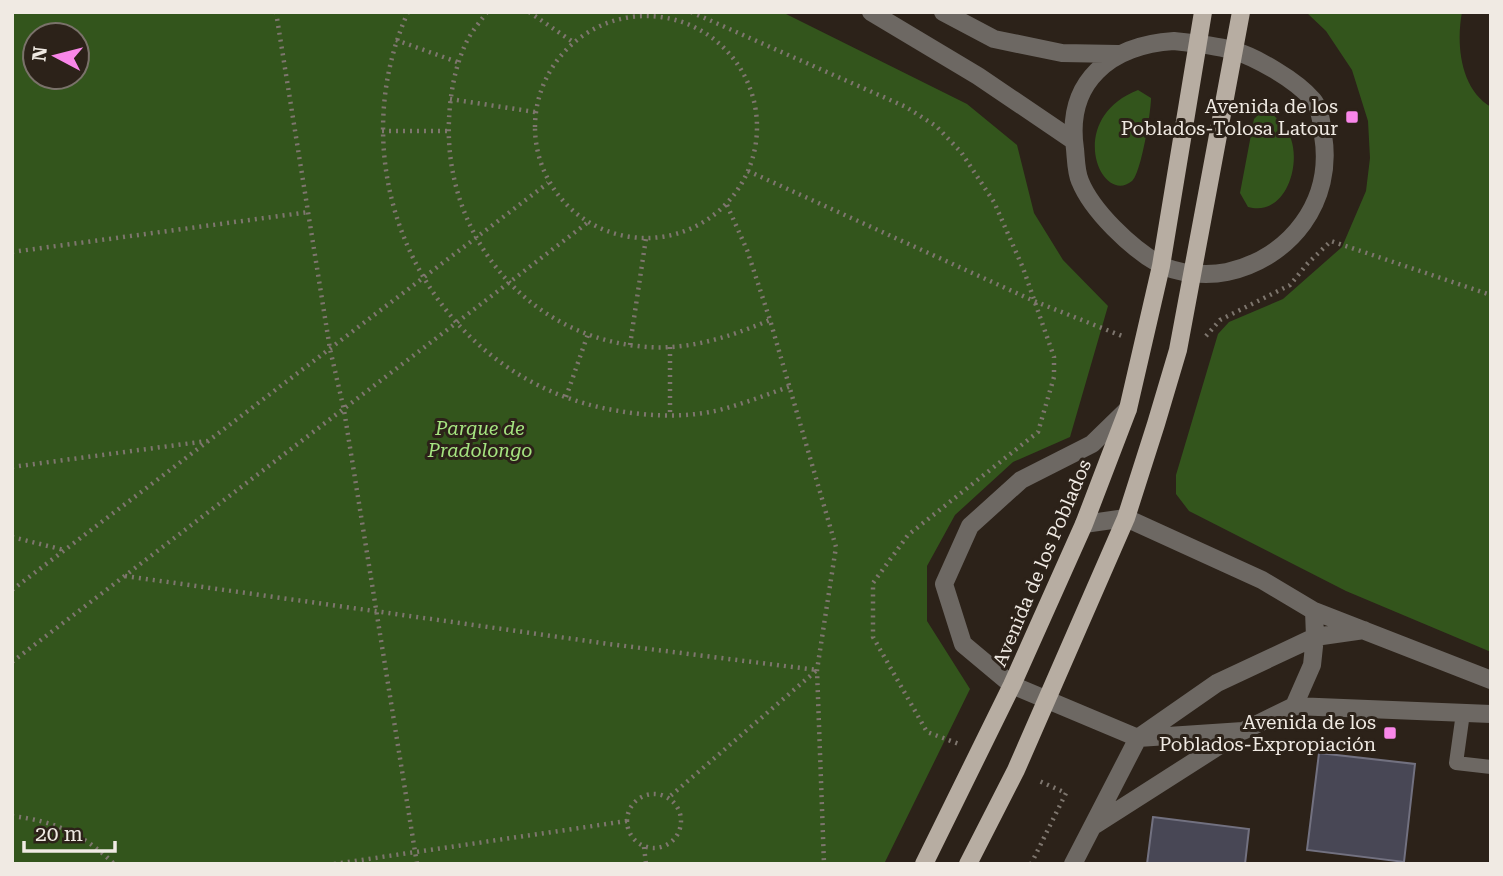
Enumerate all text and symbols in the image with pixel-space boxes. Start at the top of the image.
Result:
north arrow [21,21,91,91]
text: N [27,45,52,63]
place label: Avenida de los Poblados-Tolosa Latour [1121,95,1338,140]
marker: Avenida de los Poblados-Tolosa Latour [1344,109,1360,125]
park label: Parque de Pradolongo [427,417,532,462]
street label: Avenida de los Poblados [988,456,1096,670]
place label: Avenida de los Poblados-Expropiación [1159,711,1376,756]
marker: Avenida de los Poblados-Expropiación [1382,725,1398,741]
scale bar [24,810,116,854]
text: 20 m [35,822,83,846]

